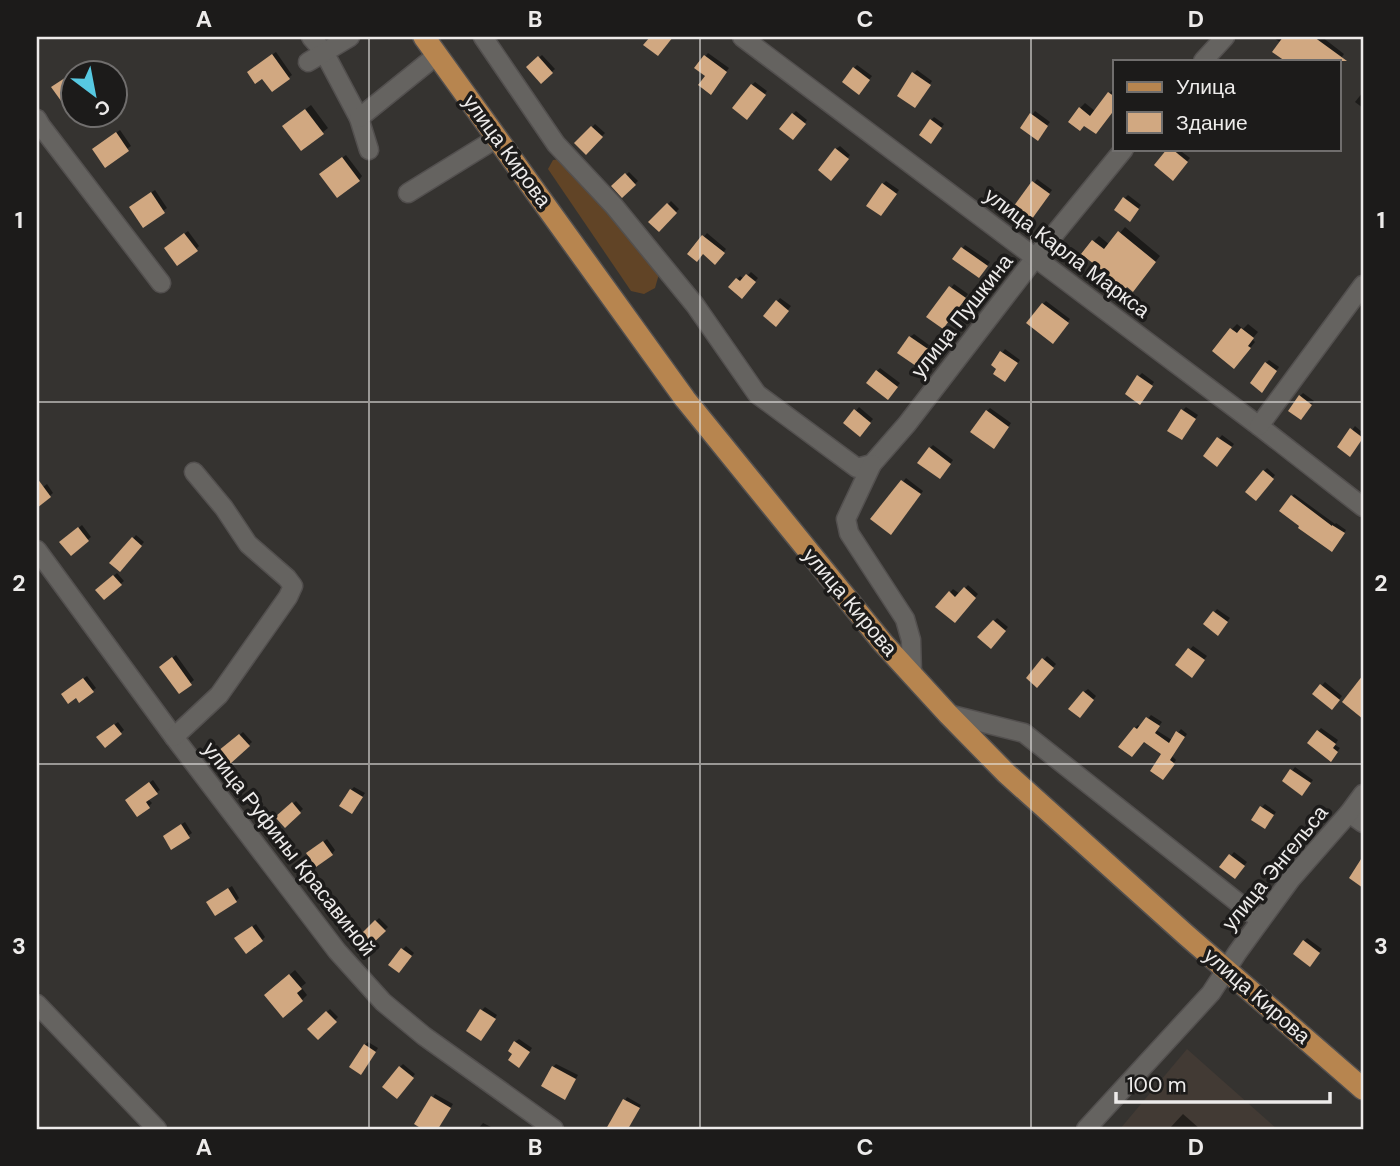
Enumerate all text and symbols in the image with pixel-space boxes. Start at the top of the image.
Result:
text: A [196,4,212,34]
text: B [528,4,542,34]
text: C [857,4,873,34]
text: D [1188,4,1204,34]
north arrow [60,60,130,130]
legend [1113,60,1340,150]
text: Улица [1176,73,1236,101]
street label: улица Кирова [457,89,558,213]
text: С [90,94,115,122]
text: Здание [1176,109,1248,137]
street label: улица Карла Маркса [979,182,1156,325]
text: 1 [15,205,23,235]
text: 1 [1377,205,1385,235]
street label: улица Пушкина [905,248,1019,384]
street label: улица Кирова [796,542,904,662]
text: 2 [12,568,26,598]
text: 2 [1374,568,1388,598]
street label: улица Руфины Красавиной [197,736,381,962]
street label: улица Энгельса [1216,799,1334,936]
text: 3 [12,931,26,961]
text: 3 [1374,931,1388,961]
street label: улица Кирова [1198,942,1317,1050]
scale bar [1116,1061,1330,1105]
text: 100 m [1127,1071,1187,1099]
text: A [196,1132,212,1162]
text: B [528,1132,542,1162]
text: C [857,1132,873,1162]
text: D [1188,1132,1204,1162]

